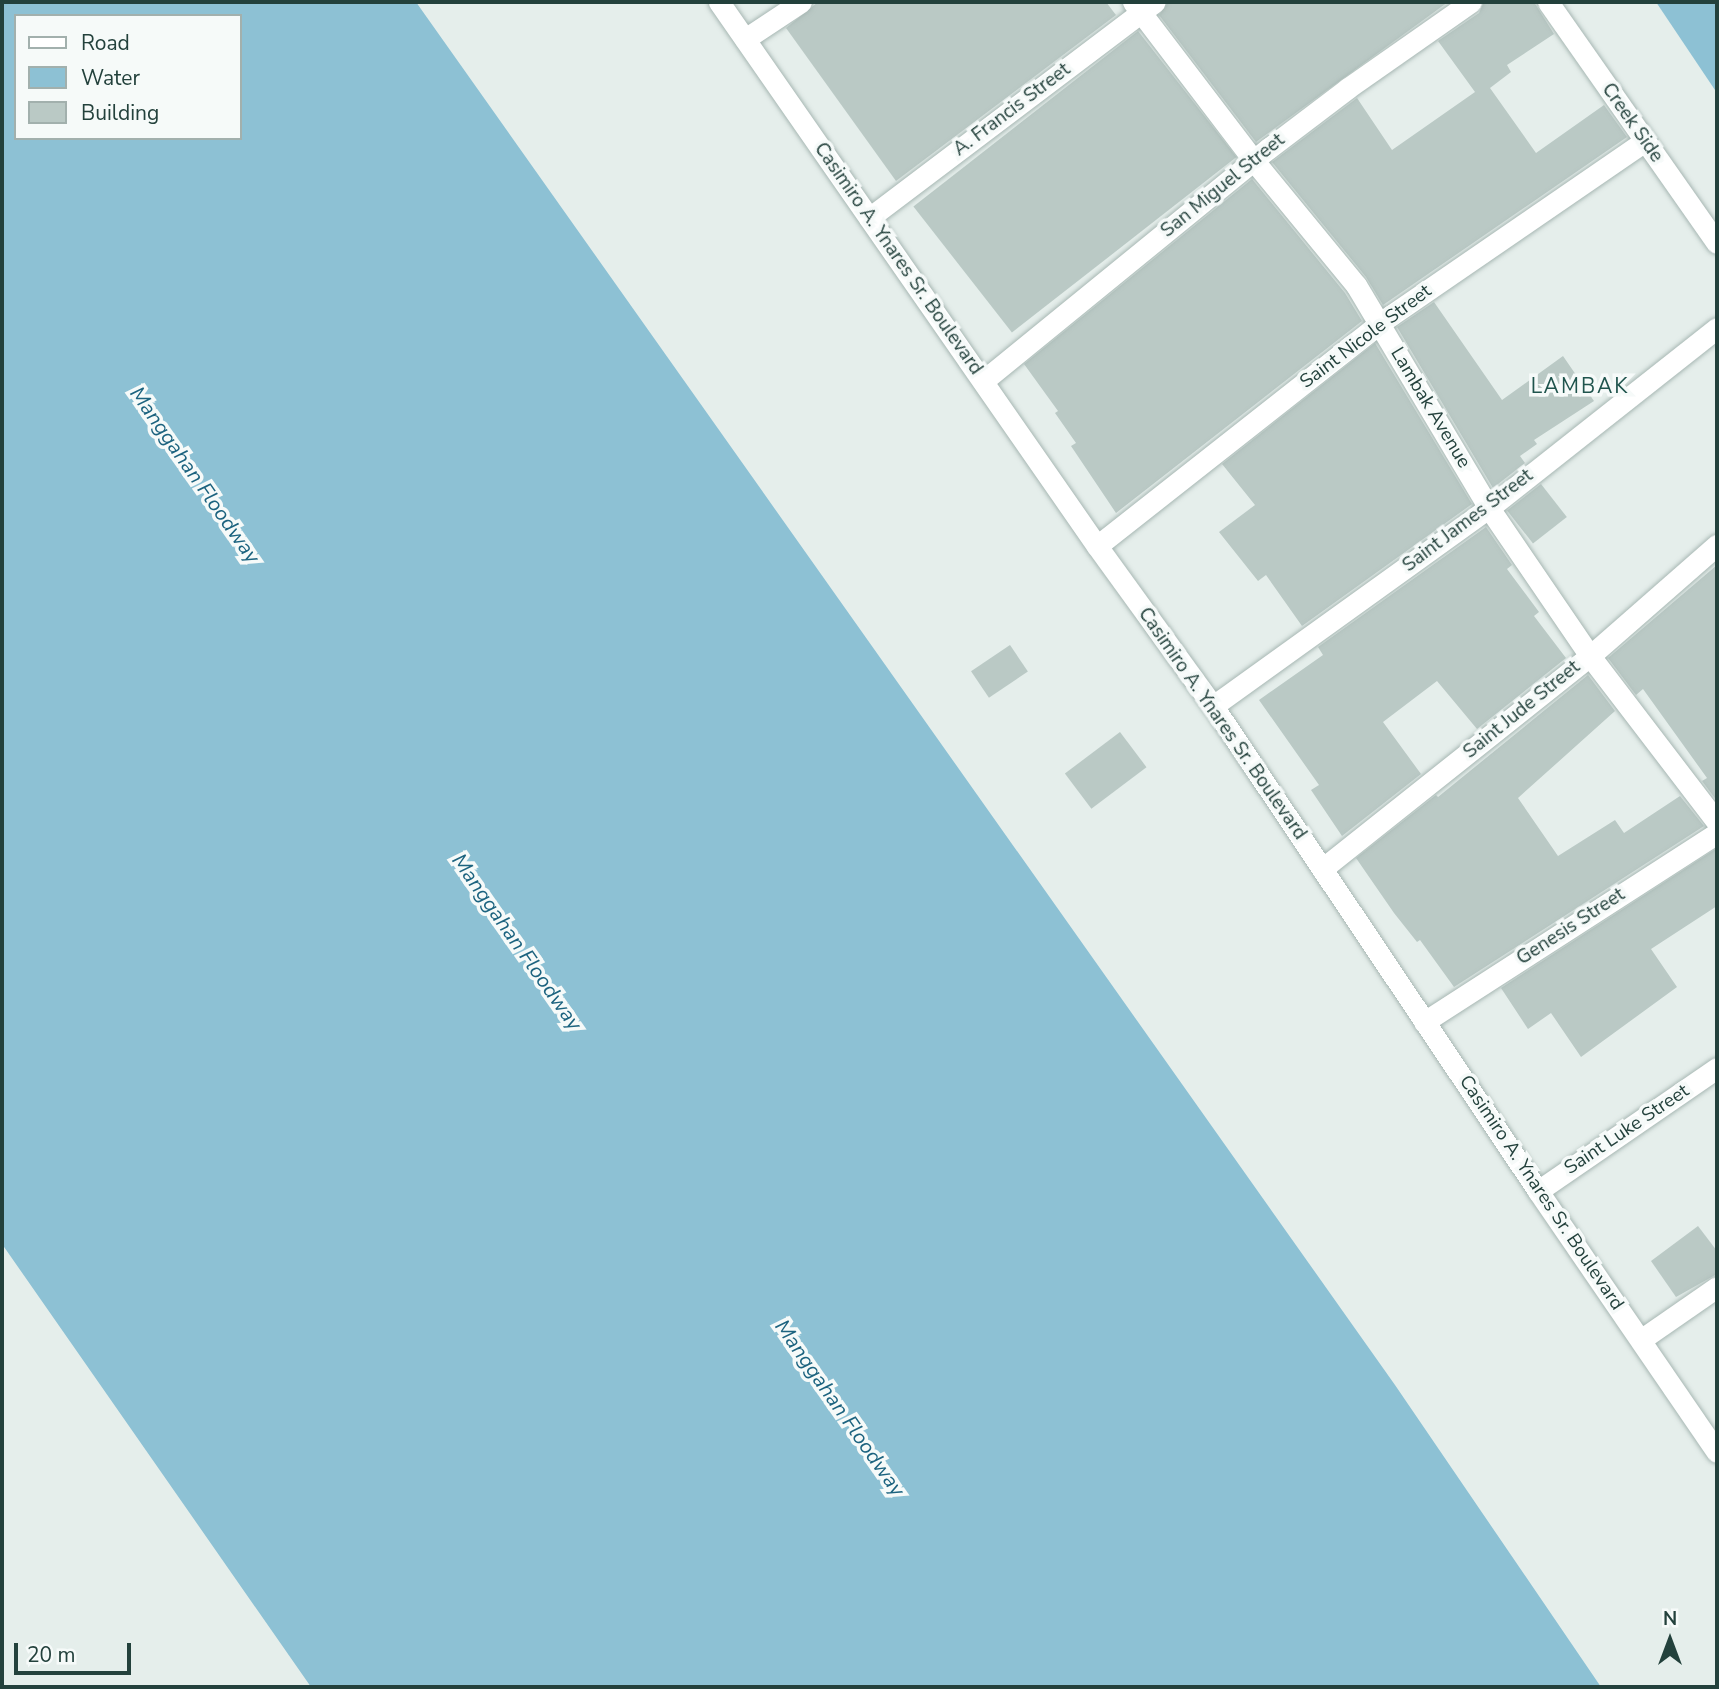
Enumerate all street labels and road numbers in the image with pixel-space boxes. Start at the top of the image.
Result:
street label: A. Francis Street [949,59,1075,161]
street label: Creek Side [1596,79,1668,167]
street label: San Miguel Street [1157,129,1289,243]
street label: Casimiro A. Ynares Sr. Boulevard [809,139,987,379]
street label: Saint Nicole Street [1296,280,1436,394]
street label: Lambak Avenue [1385,343,1475,473]
street label: Saint James Street [1398,465,1538,577]
street label: Casimiro A. Ynares Sr. Boulevard [1133,604,1311,844]
street label: Saint Jude Street [1459,656,1585,764]
street label: Genesis Street [1513,884,1629,970]
street label: Casimiro A. Ynares Sr. Boulevard [1454,1071,1628,1315]
street label: Saint Luke Street [1560,1080,1694,1180]

